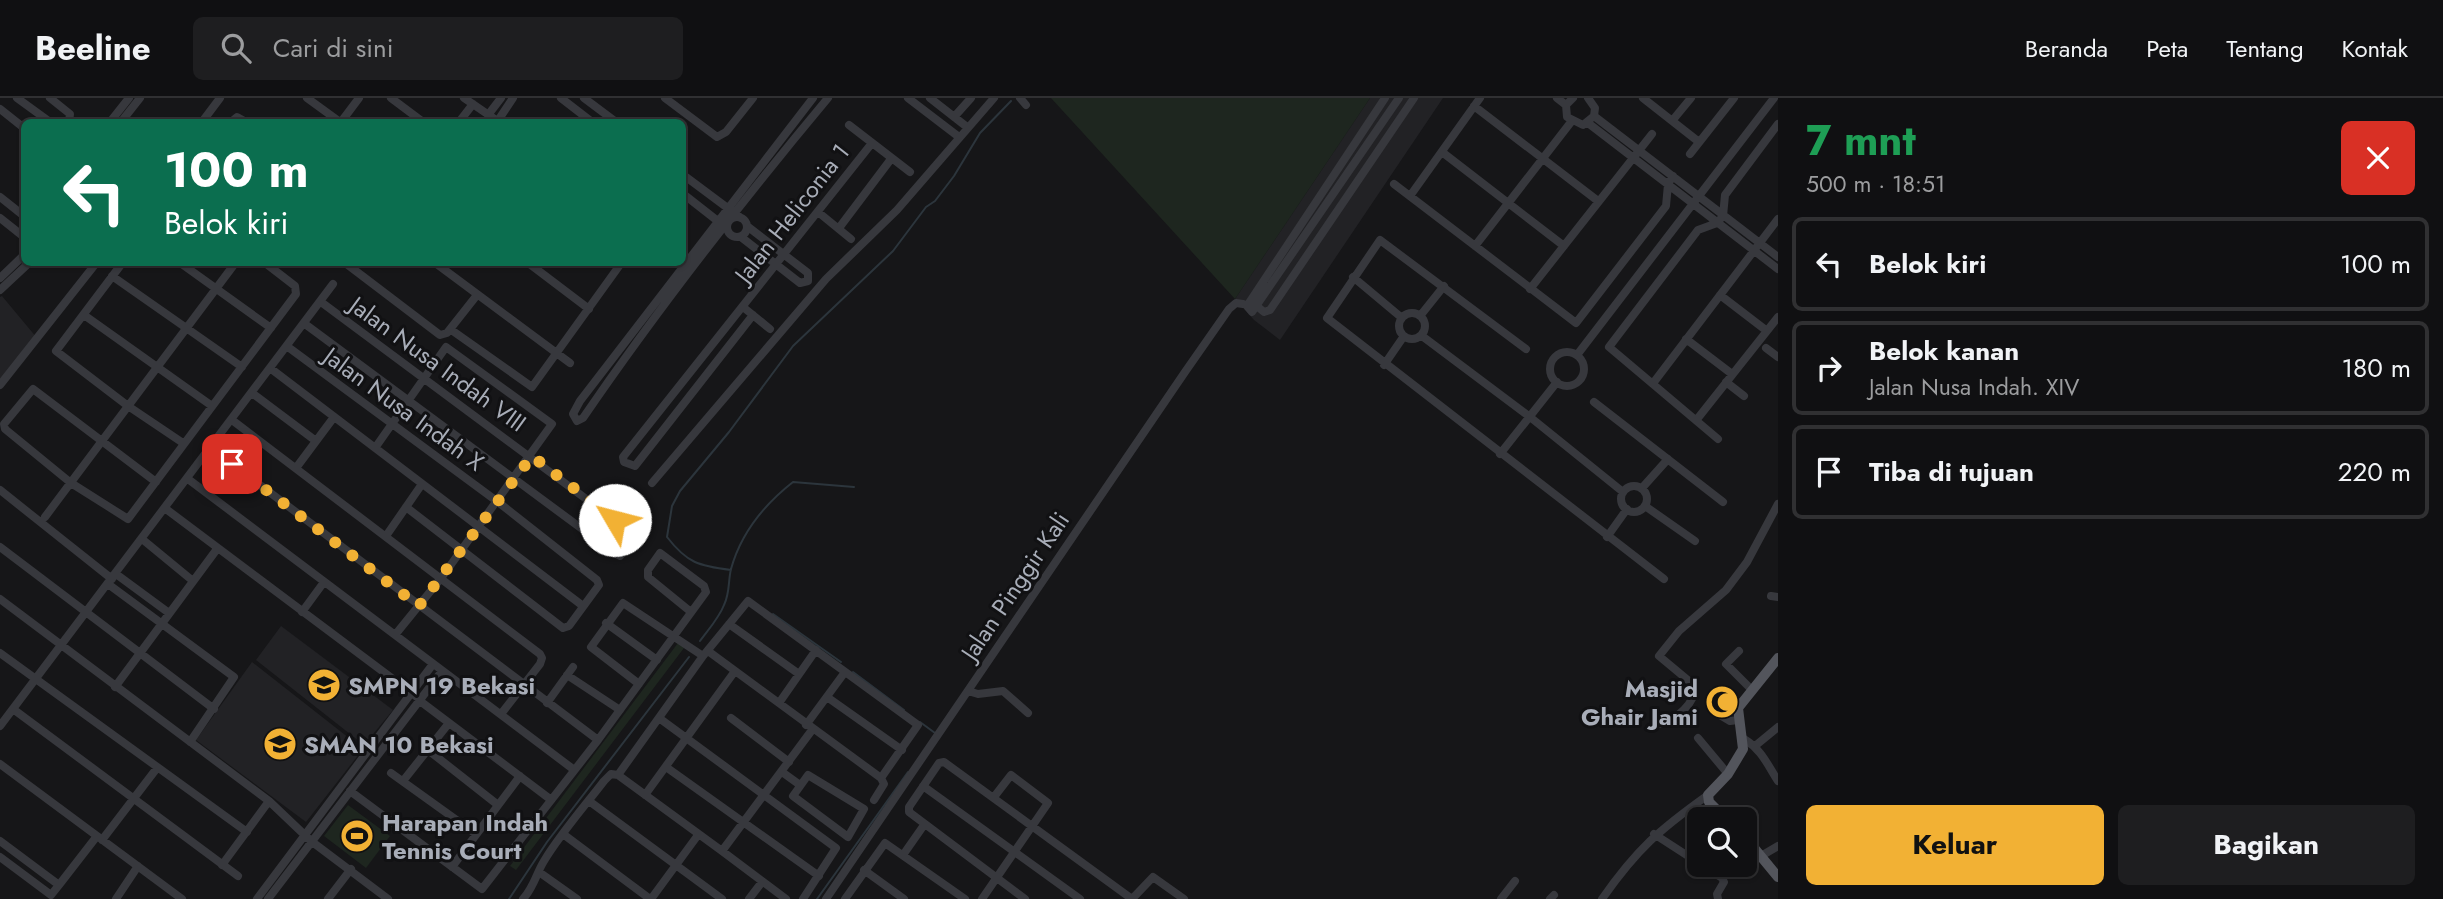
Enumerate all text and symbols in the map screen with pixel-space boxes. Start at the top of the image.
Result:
search box [193,17,683,80]
text: Beeline [35,25,151,72]
icon: search [217,29,255,67]
text: Cari di sini [273,29,393,67]
text: Beranda [2025,31,2108,66]
text: Peta [2146,31,2188,66]
text: Tentang [2226,31,2304,66]
text: Kontak [2342,31,2408,66]
text: 7 mnt [1806,110,1916,171]
button: close [2341,121,2415,195]
text: 100 m [164,135,309,205]
street label: Jalan Heliconia 1 [725,136,858,292]
icon: left [49,147,140,238]
text: 500 m · 18:51 [1806,167,1945,201]
text: Belok kiri [164,200,289,246]
icon: left [1810,245,1848,283]
text: Belok kiri [1869,245,1986,283]
text: 100 m [2340,245,2411,283]
street label: Jalan Nusa Indah VIII [340,286,534,440]
text: Belok kanan [1869,332,2019,370]
street label: Jalan Nusa Indah X [314,337,492,480]
icon: right [1810,349,1848,387]
text: 180 m [2341,349,2411,387]
text: Jalan Nusa Indah. XIV [1869,370,2079,404]
pin [202,434,262,494]
icon: arrive [213,445,251,483]
icon: arrive [1810,453,1848,491]
text: Tiba di tujuan [1869,453,2034,491]
text: 220 m [2338,453,2411,491]
position arrow [578,483,652,557]
street label: Jalan Pinggir Kali [951,505,1078,670]
school or university icon: SMPN 19 Bekasi [305,666,343,704]
place label: SMPN 19 Bekasi [348,668,535,703]
place label: Masjid Ghair Jami [1581,671,1698,734]
mosque icon: Masjid Ghair Jami [1703,683,1741,721]
school or university icon: SMAN 10 Bekasi [261,725,299,763]
place label: SMAN 10 Bekasi [304,727,494,762]
place label: Harapan Indah Tennis Court [382,805,548,868]
button: Keluar [1806,805,2104,885]
button: Bagikan [2118,805,2415,885]
map controls [1687,807,1757,877]
button: search [1687,807,1757,877]
sports icon: Harapan Indah Tennis Court [338,817,376,855]

